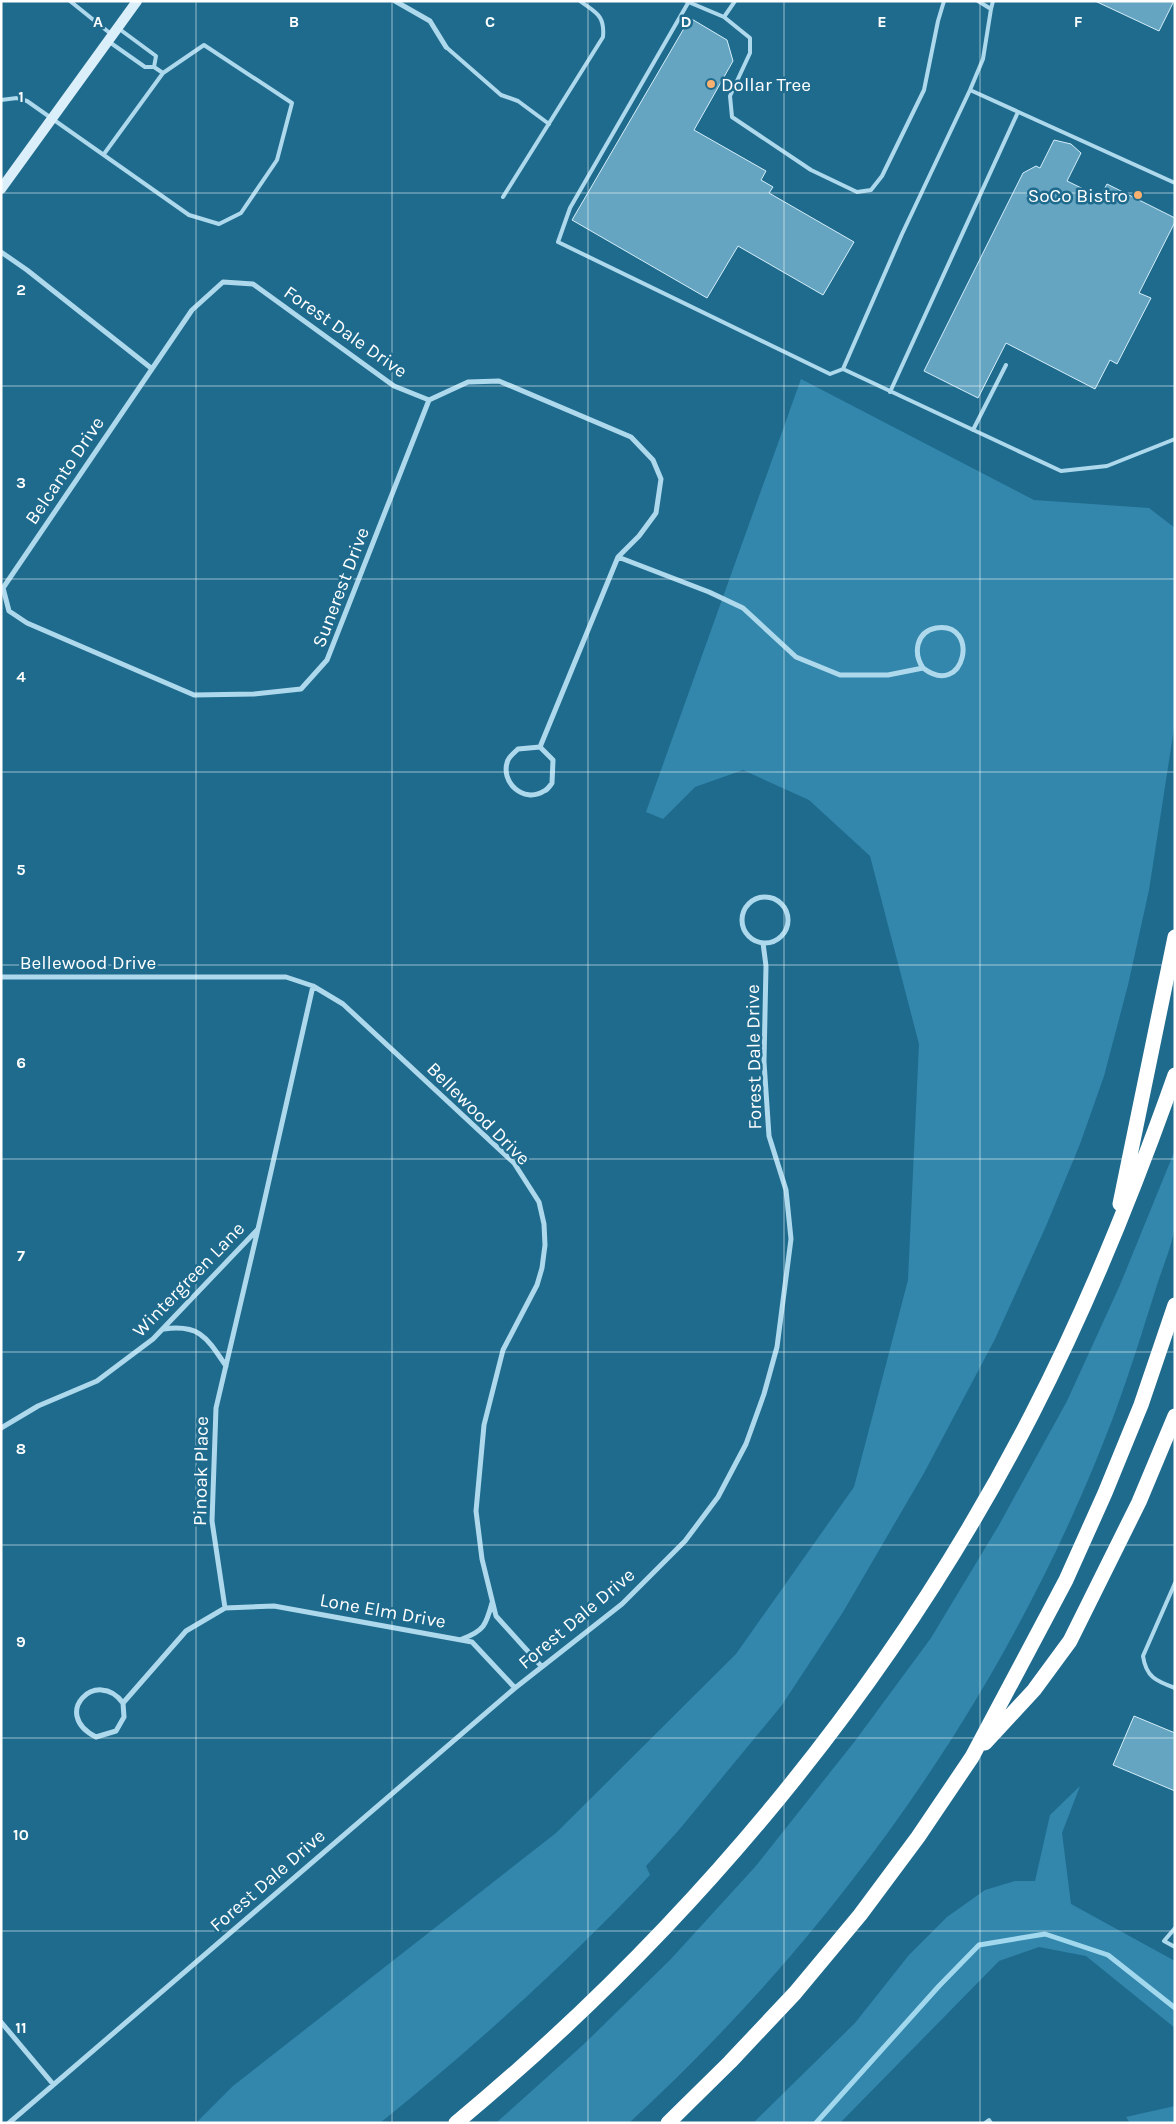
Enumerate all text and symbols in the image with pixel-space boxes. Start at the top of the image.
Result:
text: A [93,12,103,31]
text: B [289,12,299,31]
text: C [485,12,495,31]
text: D [681,12,692,31]
text: E [877,12,887,31]
text: F [1074,12,1083,31]
place label: Dollar Tree [721,74,811,96]
marker: Dollar Tree [705,78,717,90]
text: 1 [18,87,24,106]
place label: SoCo Bistro [1028,185,1128,207]
marker: SoCo Bistro [1132,189,1144,201]
text: 2 [16,280,26,299]
street label: Forest Dale Drive [280,281,411,382]
street label: Belcanto Drive [21,413,109,529]
text: 3 [16,473,26,492]
street label: Sunerest Drive [308,524,374,651]
text: 4 [16,667,26,686]
text: 5 [16,860,26,879]
street label: Bellewood Drive [20,952,156,974]
street label: Forest Dale Drive [742,984,766,1130]
text: 6 [16,1053,26,1072]
street label: Bellewood Drive [422,1058,534,1170]
street label: Wintergreen Lane [128,1218,249,1342]
text: 7 [17,1246,25,1265]
street label: Pinoak Place [189,1416,213,1526]
text: 8 [16,1439,26,1458]
street label: Forest Dale Drive [514,1564,639,1674]
street label: Lone Elm Drive [318,1589,448,1633]
text: 9 [16,1632,26,1651]
text: 10 [13,1825,29,1844]
street label: Forest Dale Drive [206,1825,330,1937]
text: 11 [15,2018,27,2037]

